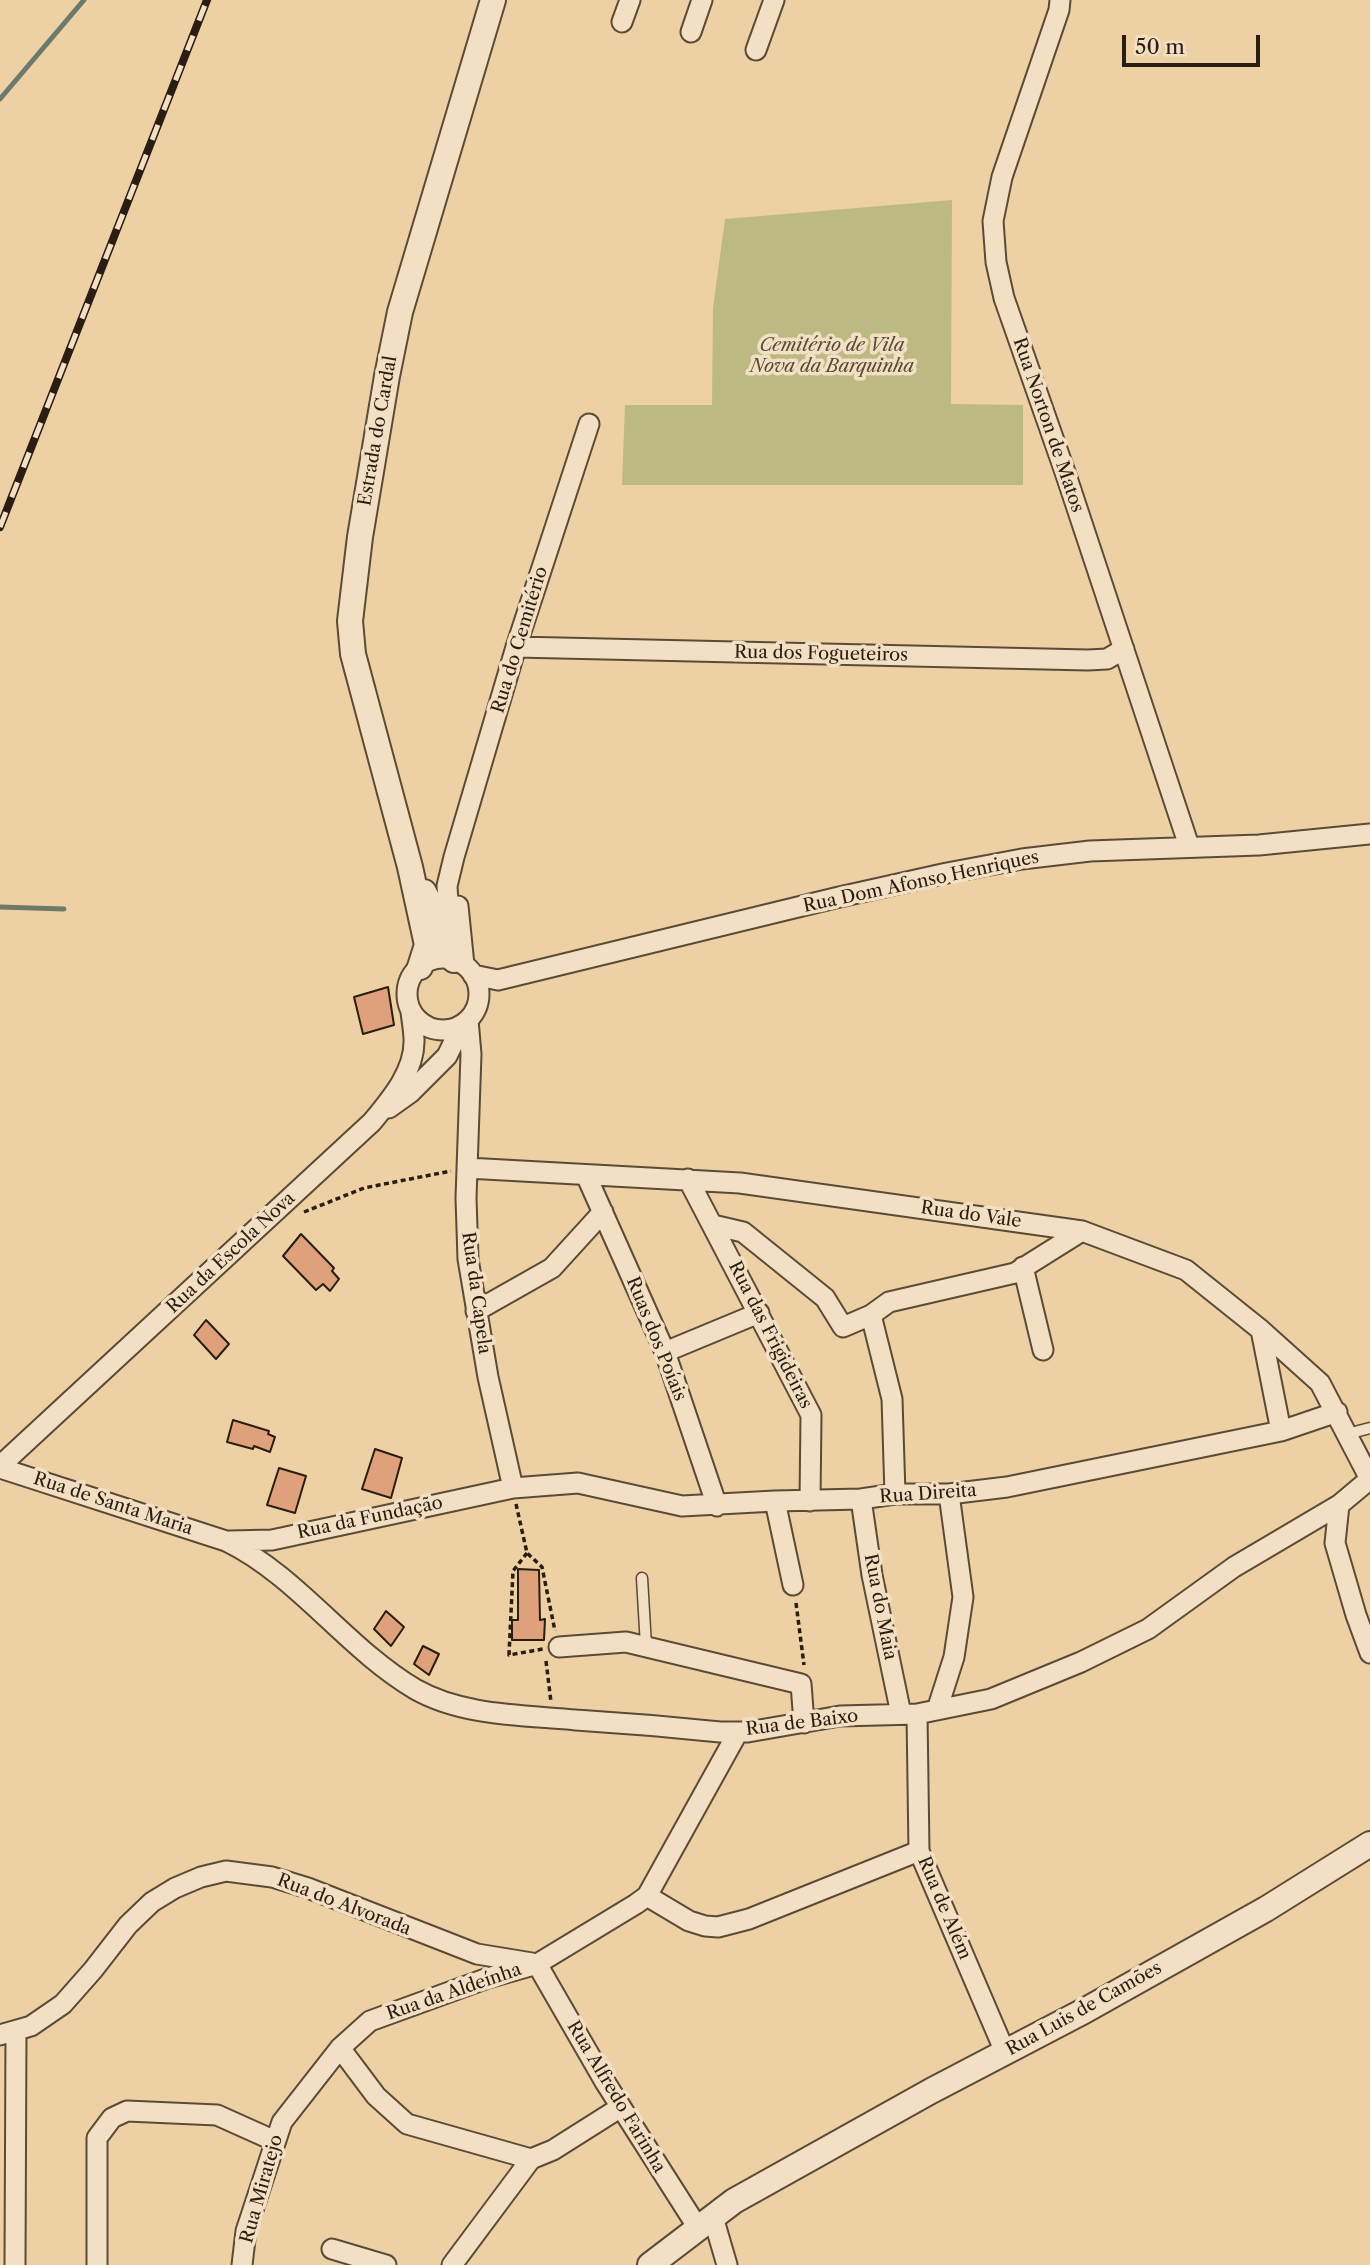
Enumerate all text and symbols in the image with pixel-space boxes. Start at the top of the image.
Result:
scale bar [1125,21,1263,65]
text: 50 m [1135,34,1185,59]
park label: Cemitério de Vila Nova da Barquinha [750,335,914,378]
street label: Rua Norton de Matos [1008,335,1088,515]
street label: Estrada do Cardal [354,354,402,508]
street label: Rua do Cemitério [487,564,553,716]
street label: Rua dos Fogueteiros [734,642,908,666]
street label: Rua Dom Afonso Henriques [801,846,1041,918]
street label: Rua da Escola Nova [162,1188,300,1318]
street label: Rua do Vale [919,1197,1023,1233]
street label: Rua da Capela [457,1231,495,1355]
street label: Rua das Frigideiras [723,1258,817,1412]
street label: Ruas dos Poíais [621,1274,691,1404]
street label: Rua de Santa Maria [30,1468,196,1540]
street label: Rua Direita [879,1480,977,1508]
street label: Rua da Fundação [295,1492,445,1544]
street label: Rua do Maia [859,1552,901,1662]
street label: Rua de Baixo [745,1705,859,1741]
street label: Rua de Além [913,1853,975,1963]
street label: Rua do Alvorada [274,1870,414,1940]
street label: Rua Luis de Camões [1002,1957,1166,2061]
street label: Rua da Aldeínha [384,1959,524,2025]
street label: Rua Alfredo Farinha [562,2017,670,2177]
street label: Rua Miratejo [236,2132,288,2246]

